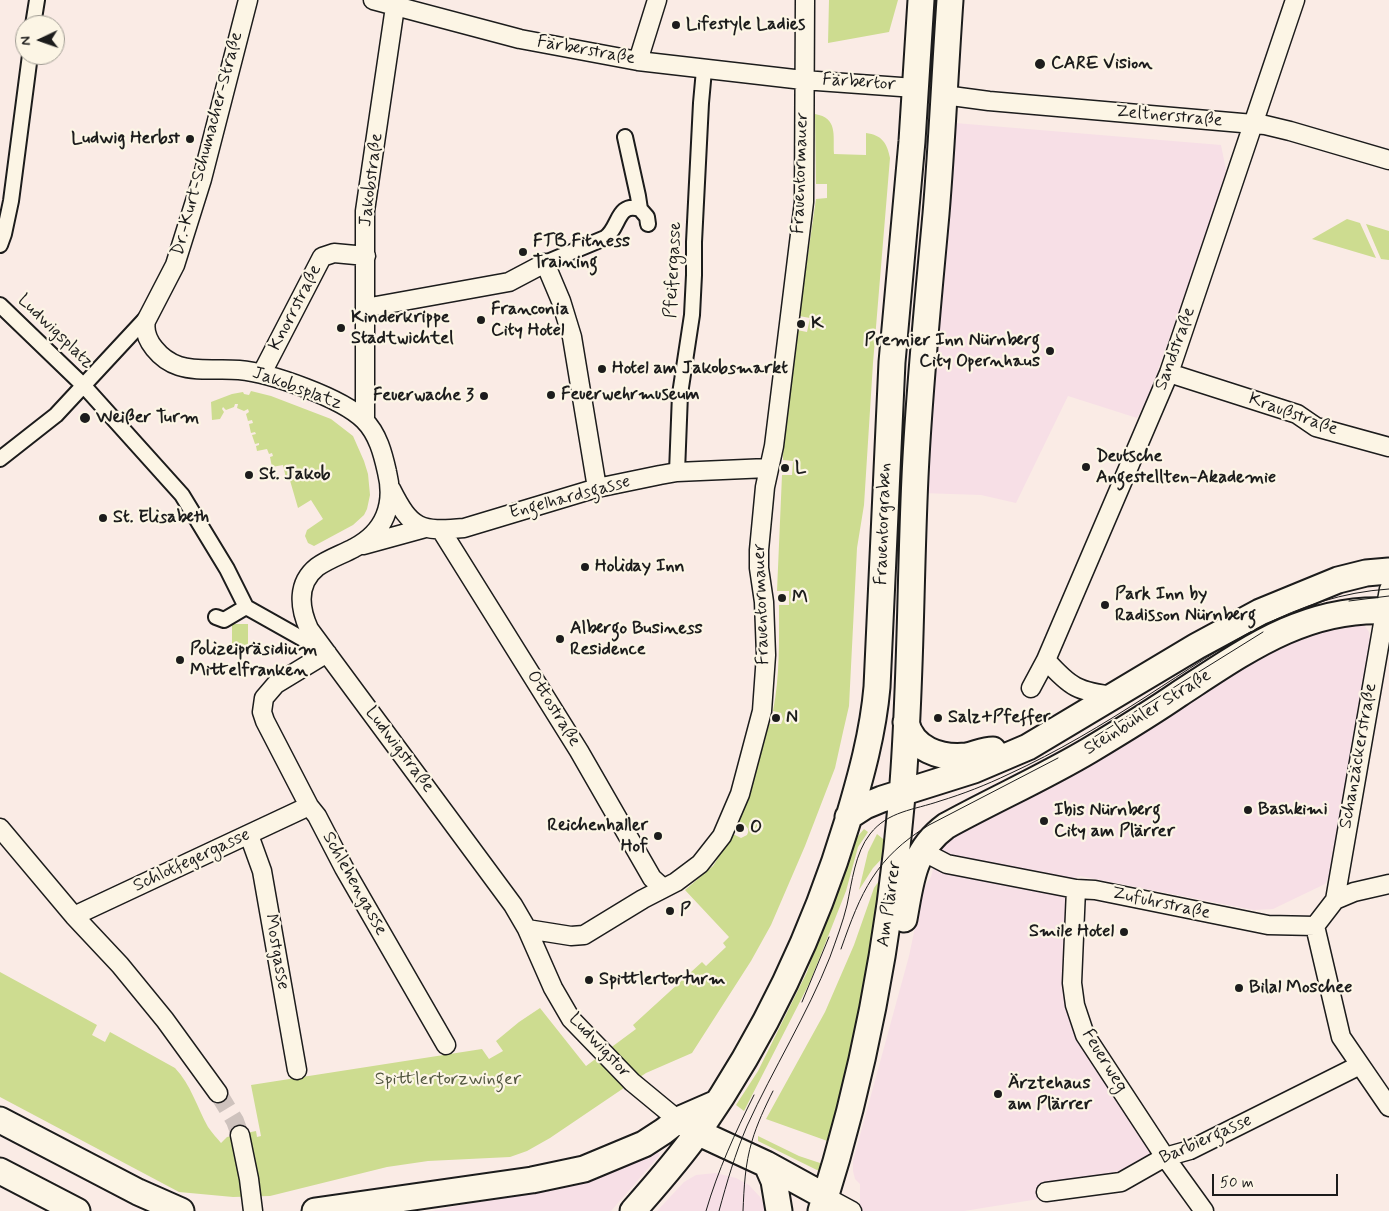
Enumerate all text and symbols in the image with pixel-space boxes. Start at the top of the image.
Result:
place label: Lifestyle Ladies [686,14,805,36]
north arrow [15,15,65,65]
marker: Lifestyle Ladies [670,19,682,31]
street label: Dr.-Kurt-Schumacher-Straße [168,30,248,258]
street label: Färberstraße [535,32,637,70]
text: N [17,36,35,46]
place label: CARE Vision [1051,53,1152,75]
marker: CARE Vision [1033,57,1047,71]
street label: Färbertor [821,70,897,96]
street label: Zeltnerstraße [1115,102,1223,132]
street label: Frauentormauer [788,112,814,234]
place label: Ludwig Herbst [71,128,180,150]
street label: Jakobstraße [356,132,388,228]
marker: Ludwig Herbst [184,133,196,145]
street label: Pfeifergasse [661,221,687,319]
place label: FTB Fitness Training [533,231,630,274]
marker: FTB Fitness Training [517,246,529,258]
street label: Knorrstraße [265,261,327,355]
street label: Ludwigsplatz [12,290,98,374]
place label: Franconia City Hotel [491,299,569,342]
street label: Sandstraße [1151,305,1201,393]
place label: Kinderkrippe Stadtwichtel [351,307,454,350]
place label: K [811,313,824,335]
marker: Franconia City Hotel [475,314,487,326]
marker: K [795,318,807,330]
marker: Kinderkrippe Stadtwichtel [335,322,347,334]
place label: Premier Inn Nürnberg City Opernhaus [865,330,1040,372]
marker: Premier Inn Nürnberg City Opernhaus [1044,345,1056,357]
place label: Hotel am Jakobsmarkt [612,358,788,380]
street label: Jakobsplatz [249,363,345,415]
marker: Hotel am Jakobsmarkt [596,363,608,375]
place label: Feuerwehrmuseum [561,384,700,406]
place label: Feuerwache 3 [373,385,474,407]
marker: Feuerwehrmuseum [545,389,557,401]
street label: Kraußstraße [1245,389,1341,441]
marker: Feuerwache 3 [478,390,490,402]
place label: Weißer Turm [96,407,199,429]
marker: Weißer Turm [78,411,92,425]
place label: Deutsche Angestellten-Akademie [1096,446,1276,488]
place label: L [795,457,806,479]
marker: Deutsche Angestellten-Akademie [1080,461,1092,473]
marker: L [779,462,791,474]
street label: Frauentorgraben [871,462,897,586]
place label: St. Jakob [259,464,330,486]
marker: St. Jakob [243,469,255,481]
street label: Engelhardsgasse [507,471,633,525]
place label: St. Elisabeth [113,507,209,529]
marker: St. Elisabeth [97,512,109,524]
street label: Frauentormauer [749,543,775,665]
place label: Holiday Inn [595,556,685,578]
marker: Holiday Inn [579,561,591,573]
place label: Park Inn by Radisson Nürnberg [1115,584,1256,626]
place label: M [792,587,808,609]
marker: M [776,592,788,604]
marker: Park Inn by Radisson Nürnberg [1099,599,1111,611]
place label: Albergo Business Residence [570,618,703,660]
marker: Albergo Business Residence [554,633,566,645]
place label: Polizeipräsidium Mittelfranken [190,639,317,682]
marker: Polizeipräsidium Mittelfranken [174,654,186,666]
street label: Steinbühler Straße [1080,665,1216,761]
street label: Ottostraße [521,667,585,751]
street label: Schanzäckerstraße [1336,681,1382,831]
street label: Ludwigstraße [360,703,438,797]
place label: N [786,707,798,729]
place label: Salz+Pfeffer [948,707,1050,729]
marker: N [770,712,782,724]
marker: Salz+Pfeffer [932,712,944,724]
place label: Bashkimi [1258,799,1328,821]
place label: Ibis Nürnberg City am Plärrer [1054,800,1175,842]
marker: Bashkimi [1242,804,1254,816]
place label: Reichenhaller Hof [547,815,648,858]
marker: Ibis Nürnberg City am Plärrer [1038,815,1050,827]
place label: O [750,817,762,839]
marker: O [734,822,746,834]
street label: Schlotfegergasse [130,824,254,898]
street label: Schlehengasse [317,828,391,940]
marker: Reichenhaller Hof [652,830,664,842]
street label: Am Plärrer [873,860,907,948]
street label: Zufuhrstraße [1110,883,1212,925]
place label: P [680,900,691,922]
marker: P [664,905,676,917]
street label: Mostgasse [259,913,293,991]
place label: Smile Hotel [1029,921,1114,943]
marker: Smile Hotel [1118,926,1130,938]
place label: Spittlertorturm [599,969,725,991]
marker: Spittlertorturm [583,974,595,986]
place label: Bilal Moschee [1249,977,1352,999]
marker: Bilal Moschee [1233,982,1245,994]
street label: Ludwigstor [563,1009,635,1083]
street label: Feuerweg [1076,1025,1132,1097]
park label: Spittlertorzwinger [375,1069,521,1091]
place label: Ärztehaus am Plärrer [1008,1073,1092,1116]
marker: Ärztehaus am Plärrer [992,1088,1004,1100]
street label: Barbiergasse [1156,1110,1256,1170]
scale bar [1214,1164,1340,1196]
text: 50 m [1220,1173,1254,1193]

